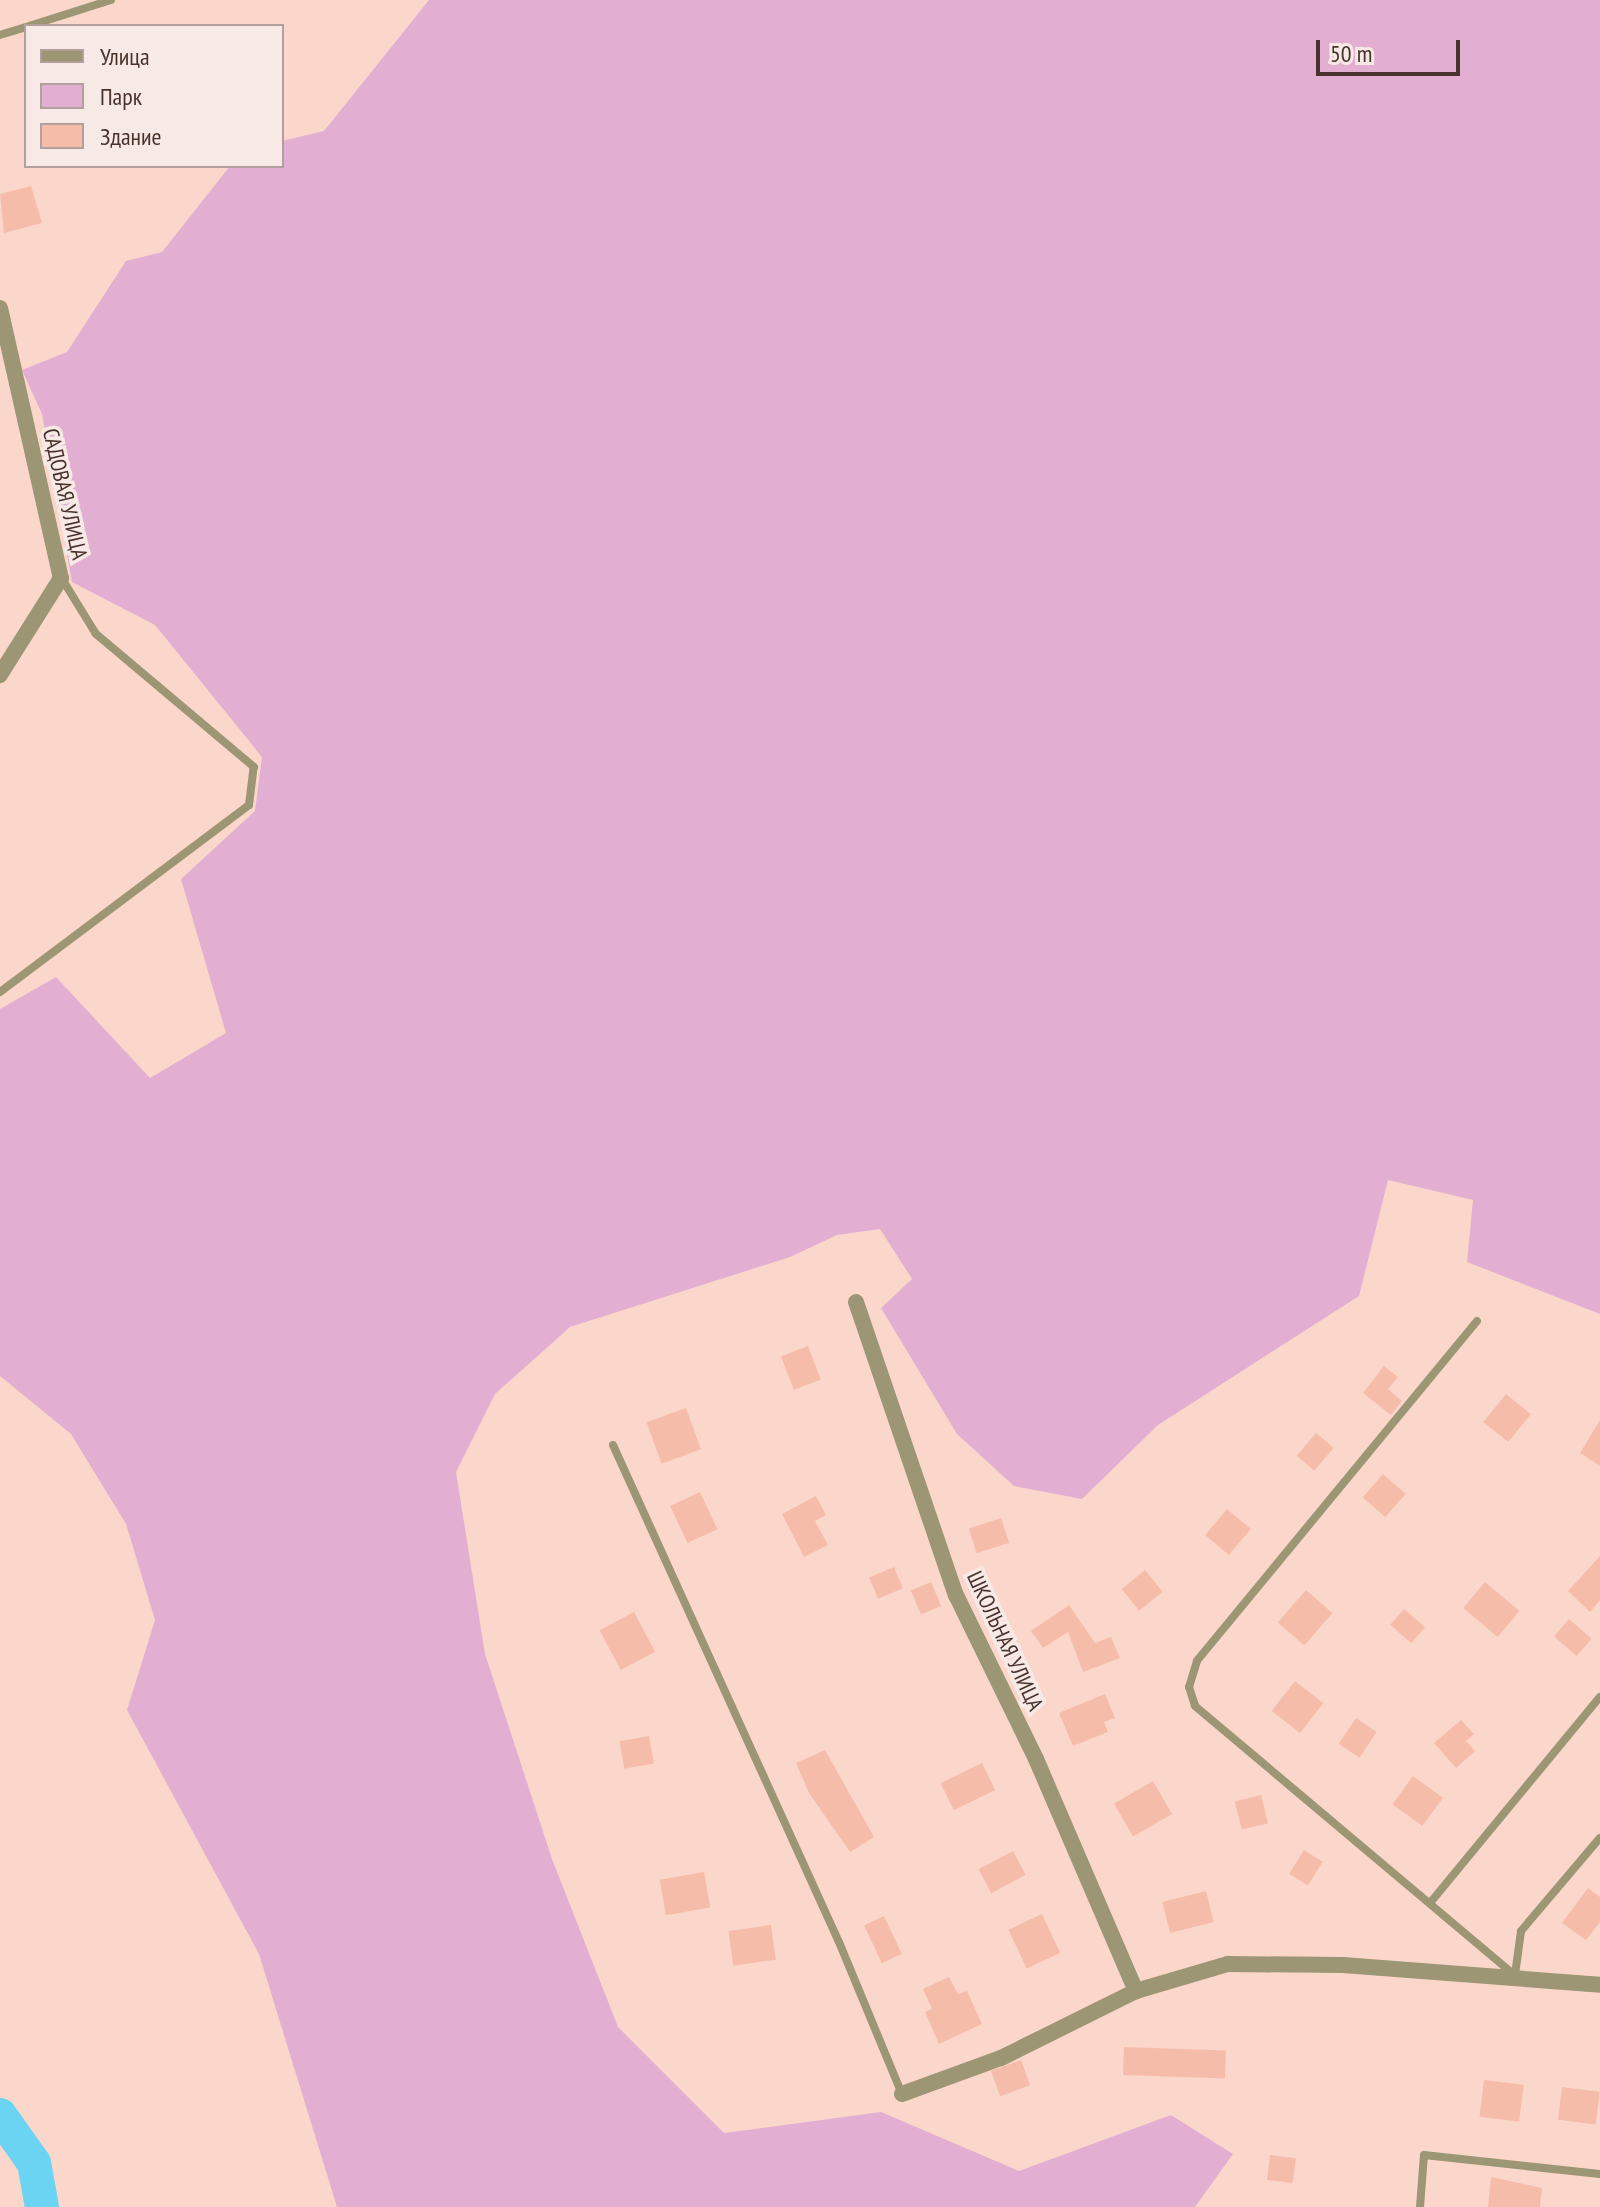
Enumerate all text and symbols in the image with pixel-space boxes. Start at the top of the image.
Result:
legend [24,24,284,168]
scale bar [1320,24,1464,74]
text: 50 m [1330,38,1372,69]
text: Улица [100,41,150,72]
text: Парк [100,81,142,112]
text: Здание [100,121,161,152]
street label: САДОВАЯ УЛИЦА [37,426,93,562]
street label: ШКОЛЬНАЯ УЛИЦА [961,1567,1049,1715]

